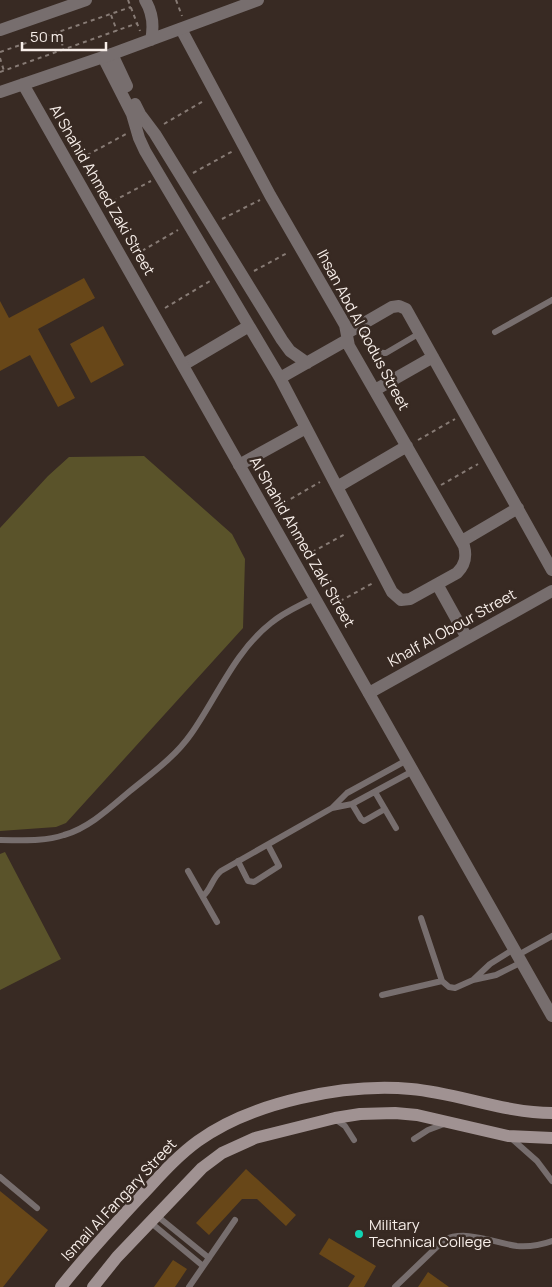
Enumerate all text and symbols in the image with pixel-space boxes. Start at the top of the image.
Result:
scale bar [22,20,106,52]
text: 50 m [30,26,64,47]
street label: Al Shahid Ahmed Zaki Street [45,100,160,279]
street label: Ihsan Abd Al Qodus Street [312,246,415,414]
street label: Al Shahid Ahmed Zaki Street [245,452,360,631]
street label: Khalf Al Obour Street [384,583,520,672]
street label: Ismail Al Fangary Street [56,1134,181,1265]
place label: Military Technical College [369,1214,491,1252]
marker: Military Technical College [353,1228,365,1240]

